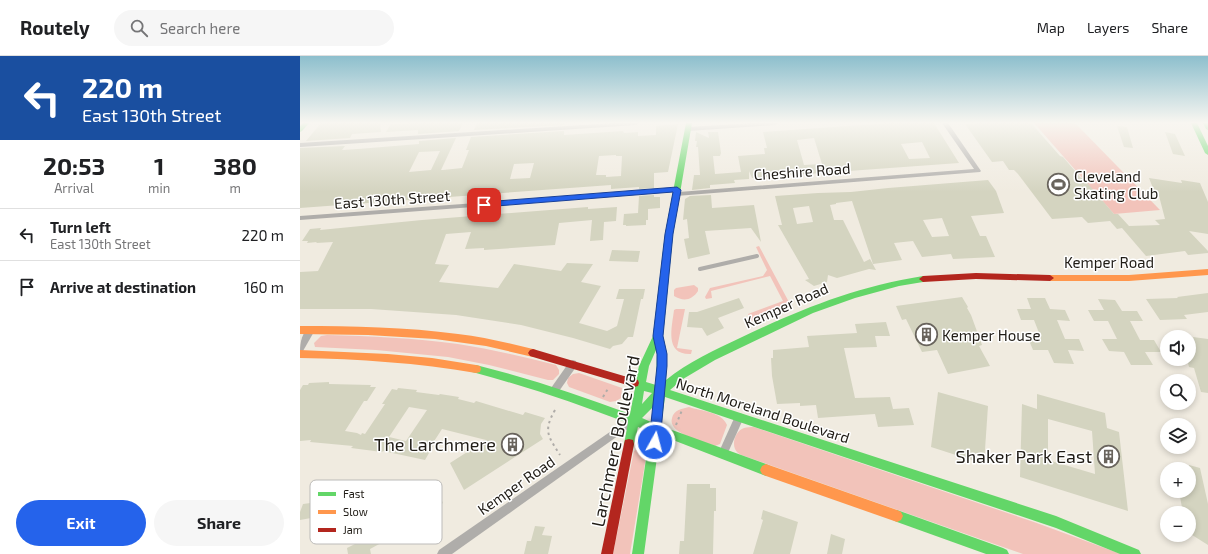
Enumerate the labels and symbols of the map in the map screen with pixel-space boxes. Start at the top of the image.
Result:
street label: Cheshire Road [753,159,851,183]
place label: Cleveland Skating Club [1074,167,1158,202]
sports icon: Cleveland Skating Club [1045,172,1071,198]
street label: East 130th Street [333,186,451,212]
pin [467,188,501,222]
street label: Kemper Road [1064,253,1154,271]
street label: Kemper Road [741,278,831,332]
building icon: Kemper House [913,322,939,348]
place label: Kemper House [942,326,1040,344]
street label: Larchmere Boulevard [586,353,644,529]
street label: North Moreland Boulevard [674,373,852,447]
position arrow [634,421,676,463]
building icon: The Larchmere [499,431,525,457]
place label: The Larchmere [374,433,496,455]
building icon: Shaker Park East [1095,443,1121,469]
place label: Shaker Park East [956,445,1092,467]
street label: Kemper Road [474,452,558,518]
legend [310,480,442,544]
text: Fast [343,487,365,500]
text: Slow [343,505,368,518]
text: Jam [343,523,362,536]

